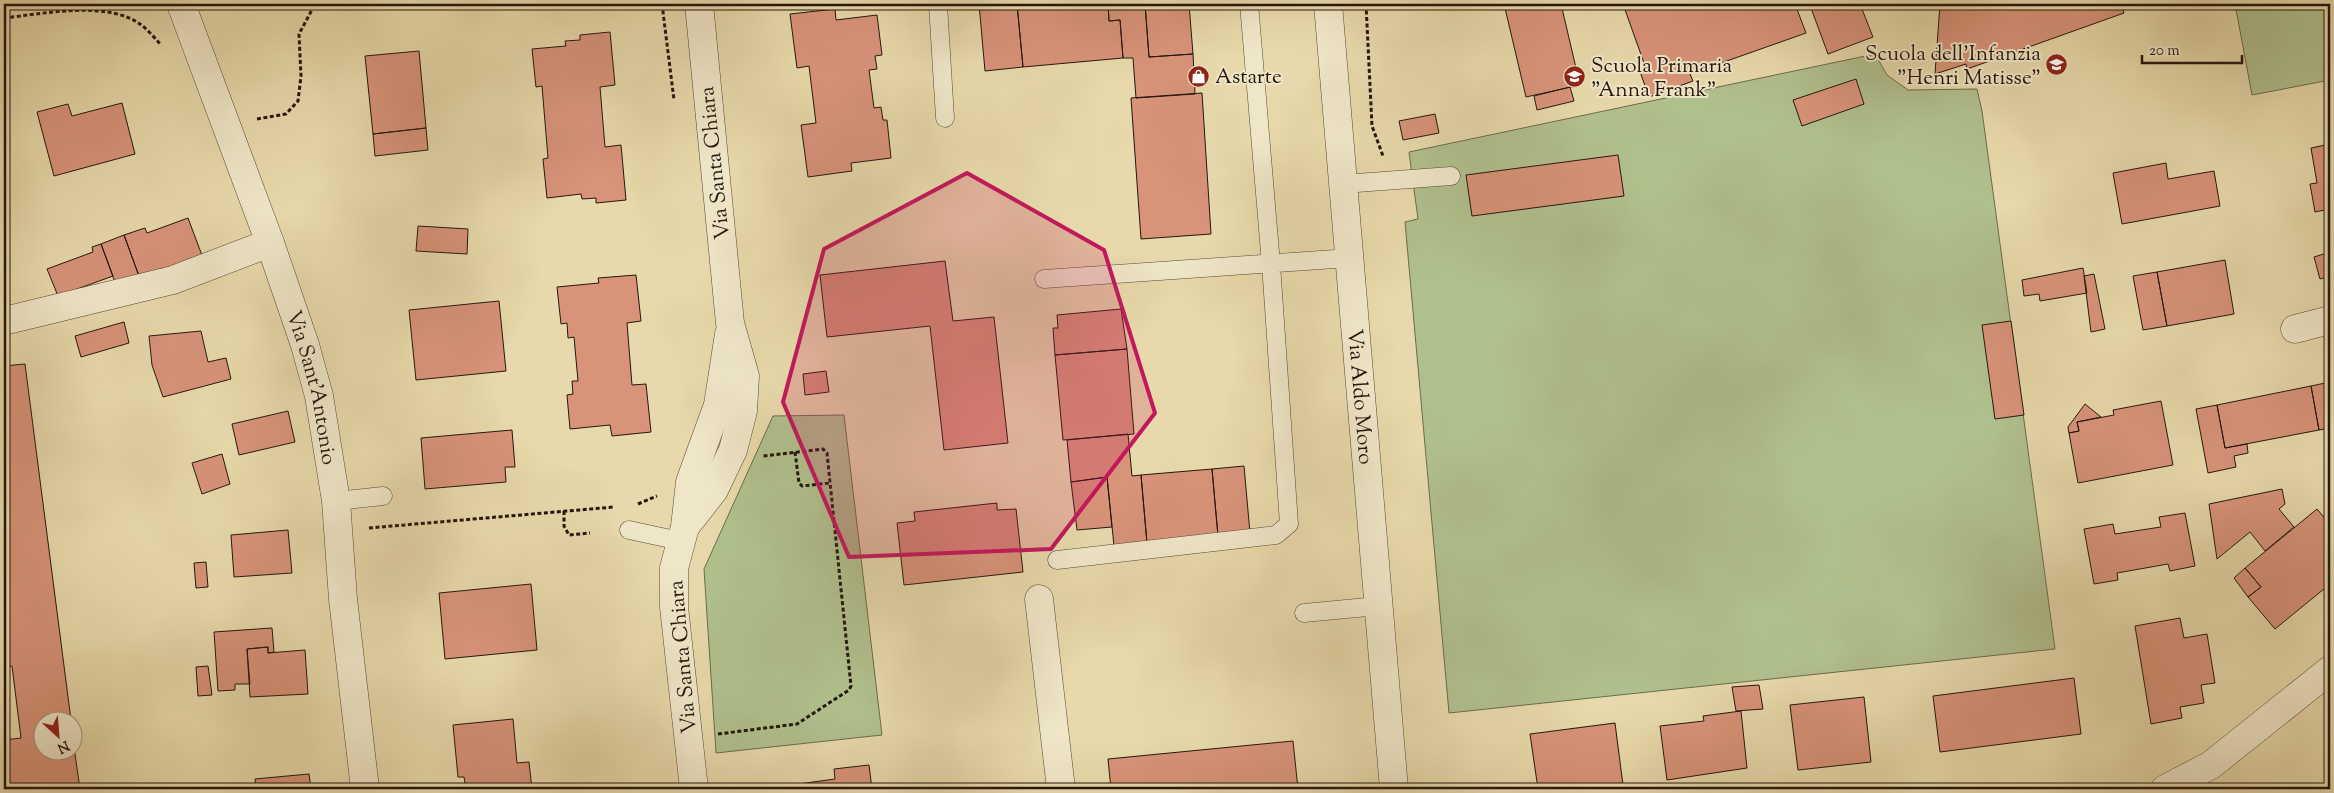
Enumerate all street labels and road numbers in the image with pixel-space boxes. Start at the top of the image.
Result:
street label: Via Santa Chiara [693,84,739,241]
street label: Via Sant'Antonio [277,307,343,467]
street label: Via Aldo Moro [1338,328,1380,466]
street label: Via Santa Chiara [662,579,706,735]

